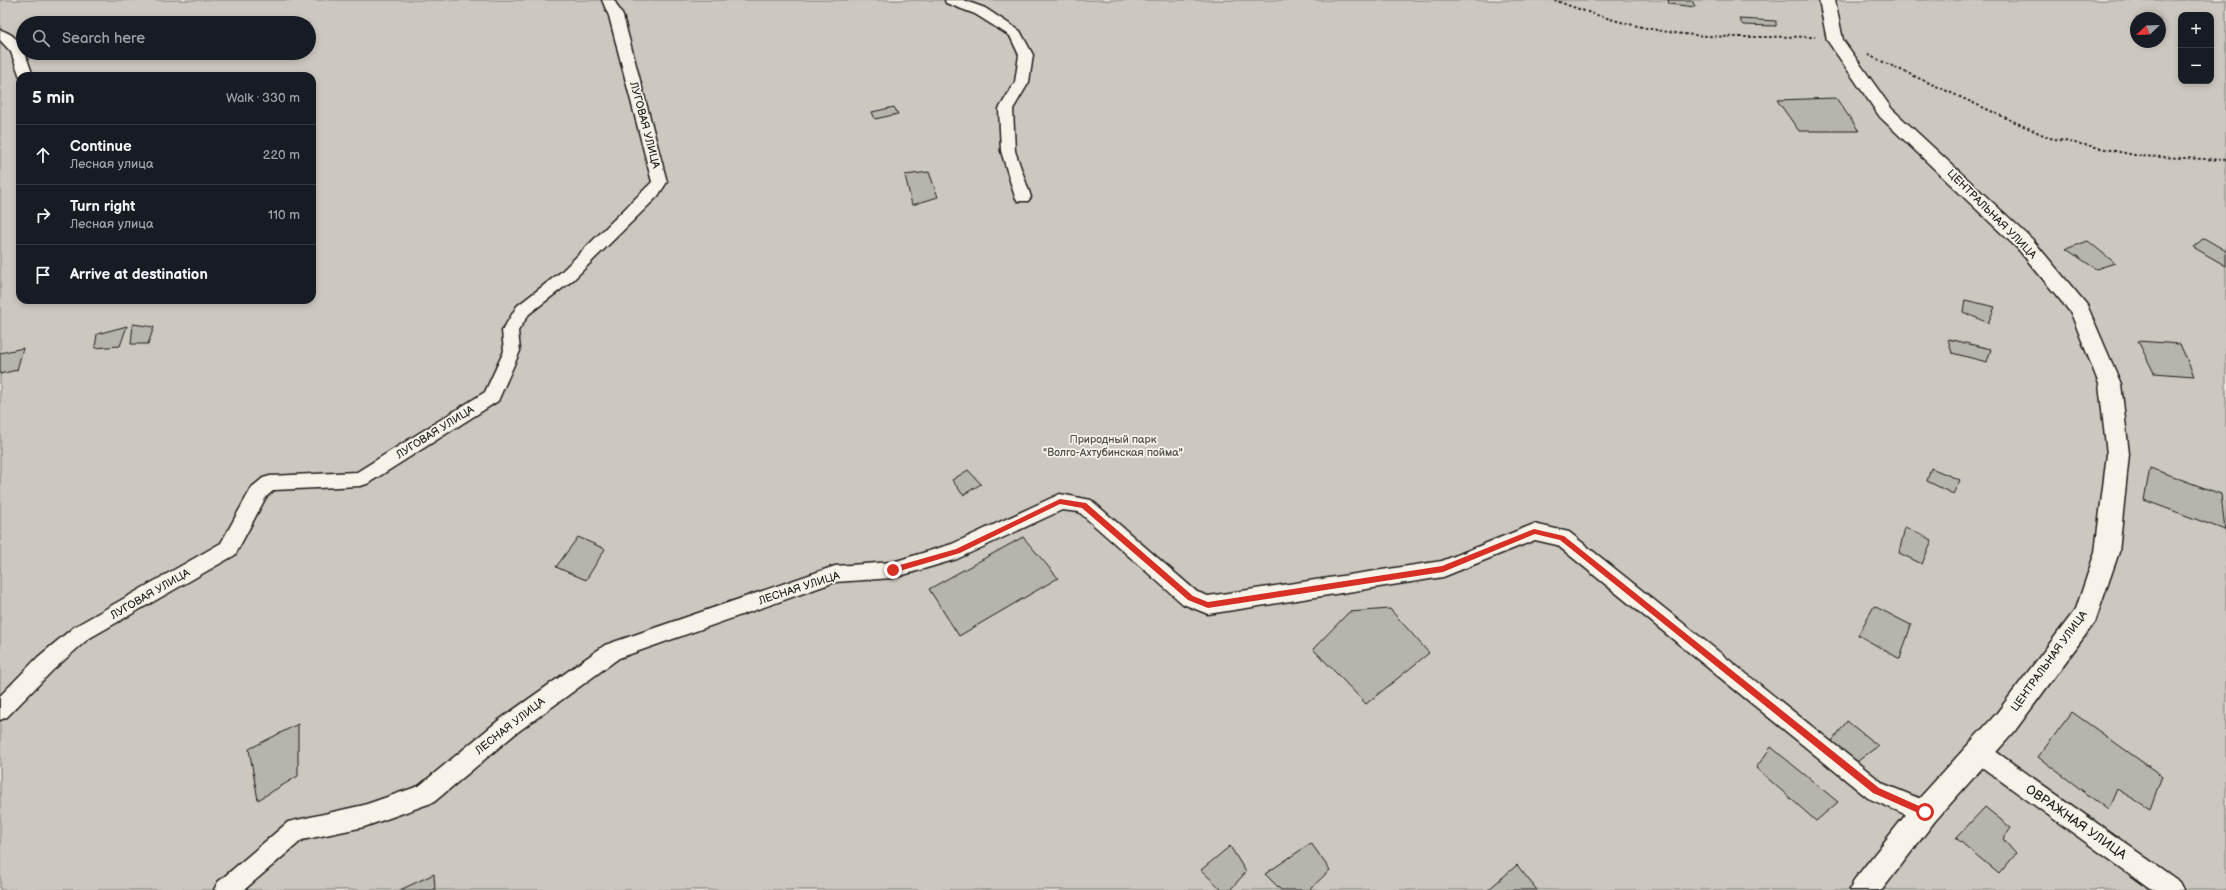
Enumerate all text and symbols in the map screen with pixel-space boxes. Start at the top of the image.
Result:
north arrow [2130,12,2166,48]
map controls [2178,12,2214,84]
button: + [2178,12,2214,48]
search box [16,16,316,60]
icon: search [30,27,52,49]
text: Search here [62,29,145,48]
button: − [2178,48,2214,84]
street label: ЛУГОВАЯ УЛИЦА [627,79,663,170]
text: 5 min [32,88,75,108]
text: Walk · 330 m [226,90,300,106]
text: Continue [70,137,132,156]
icon: ahead [32,144,54,166]
text: 220 m [263,147,300,163]
text: Лесная улица [70,156,154,172]
street label: ЦЕНТРАЛЬНАЯ УЛИЦА [1945,167,2040,262]
text: Turn right [70,197,135,216]
icon: right [32,204,54,226]
text: 110 m [268,207,300,223]
text: Лесная улица [70,216,154,232]
icon: arrive [32,264,54,286]
text: Arrive at destination [70,265,208,284]
street label: ЛУГОВАЯ УЛИЦА [393,403,477,462]
park label: Природный парк "Волго-Ахтубинская пойма" [1043,433,1183,459]
route end [884,561,902,579]
street label: ЛУГОВАЯ УЛИЦА [107,566,192,622]
street label: ЛЕСНАЯ УЛИЦА [756,569,842,608]
street label: ЦЕНТРАЛЬНАЯ УЛИЦА [2008,608,2090,714]
street label: ЛЕСНАЯ УЛИЦА [472,695,548,758]
street label: ОВРАЖНАЯ УЛИЦА [2022,781,2130,863]
route start [1916,803,1934,821]

